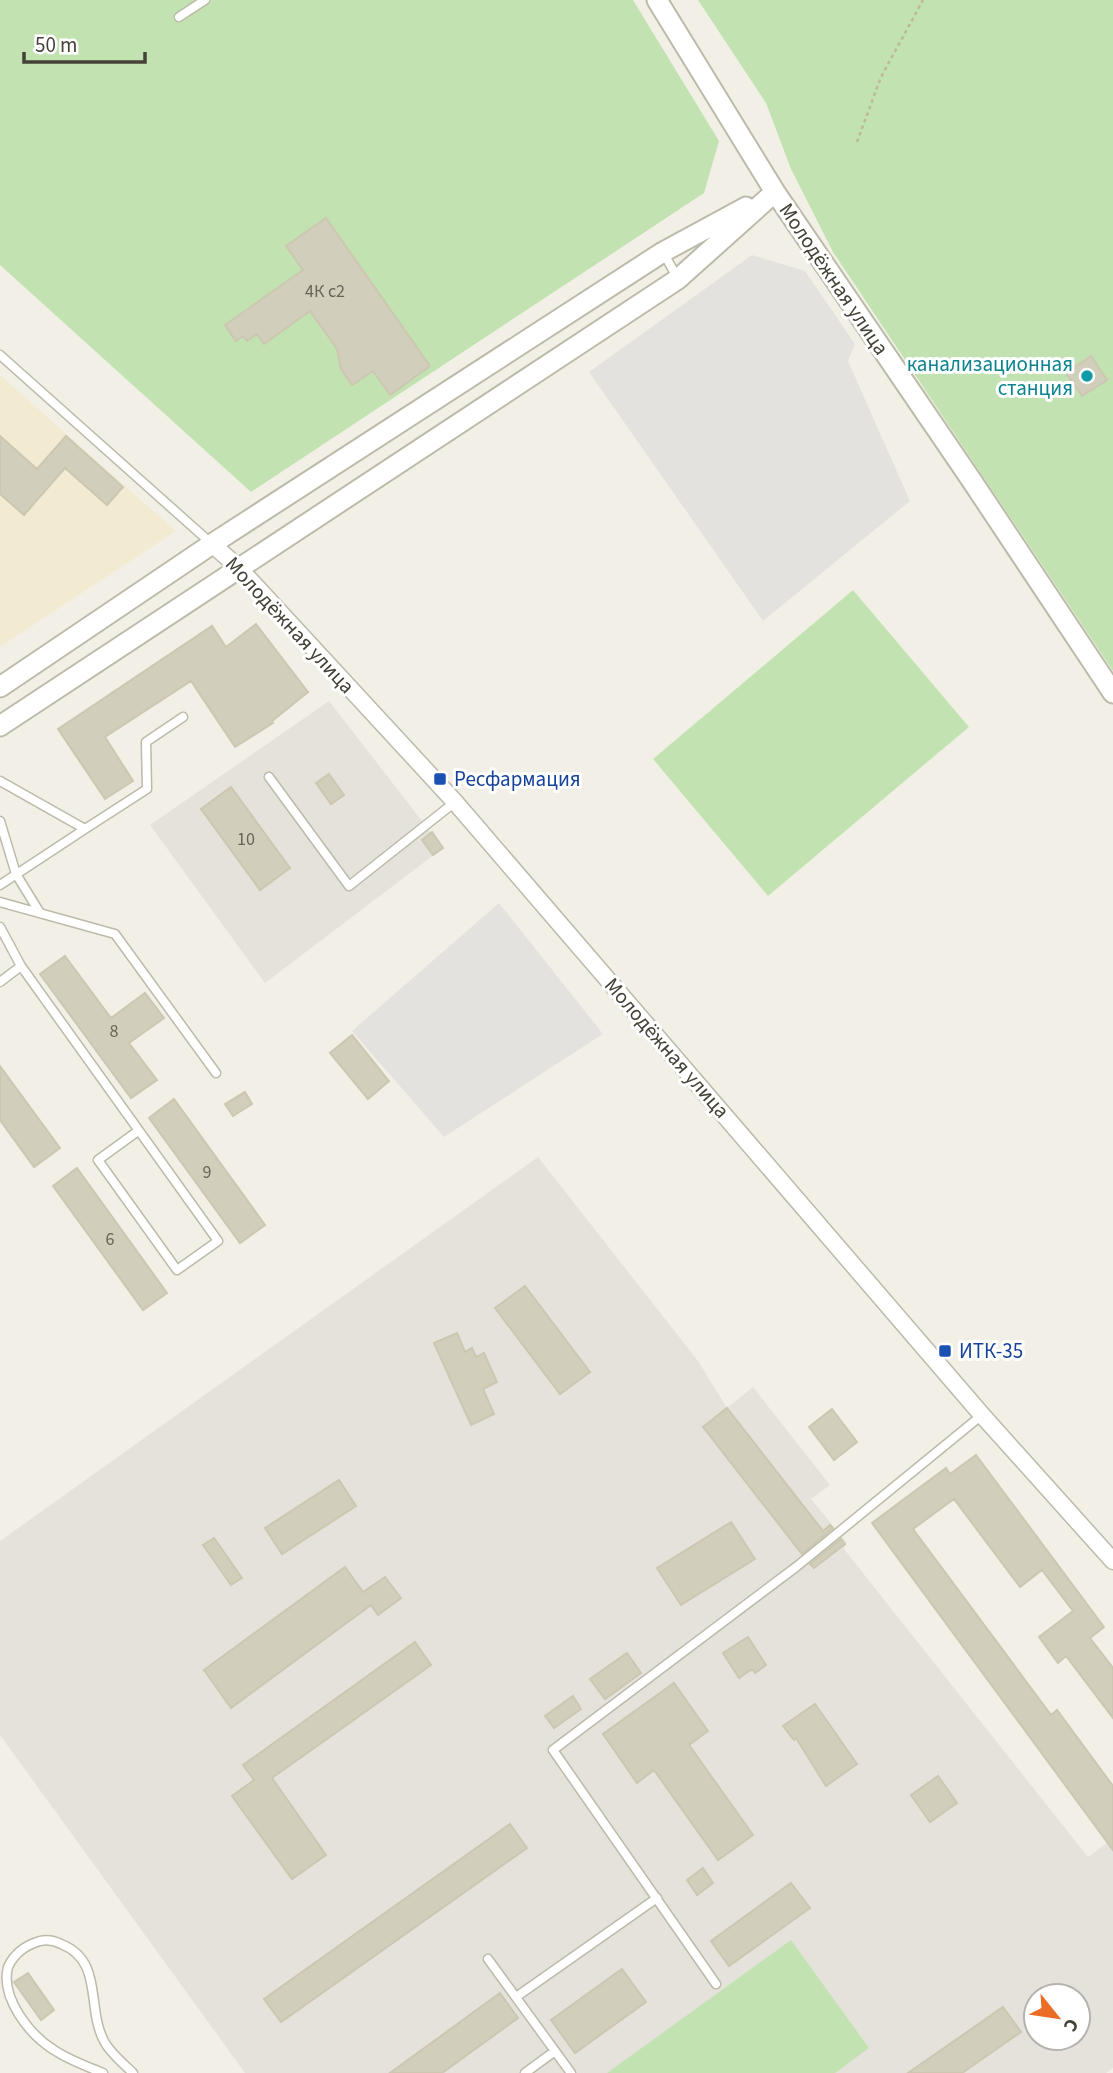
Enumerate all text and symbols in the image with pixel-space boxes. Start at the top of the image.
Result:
scale bar [24,21,145,65]
text: 50 m [35,30,77,60]
street label: Молодёжная улица [772,197,896,361]
house number: 4К с2 [305,279,345,304]
place label: канализационная станция [907,349,1073,403]
marker: канализационная станция [1079,368,1095,384]
street label: Молодёжная улица [218,550,362,700]
place label: Ресфармация [454,764,581,794]
marker: Ресфармация [432,771,448,787]
house number: 10 [237,827,255,852]
street label: Молодёжная улица [597,971,737,1125]
house number: 8 [110,1019,119,1044]
house number: 9 [203,1160,212,1185]
house number: 6 [106,1227,115,1252]
place label: ИТК-35 [959,1336,1023,1366]
marker: ИТК-35 [937,1343,953,1359]
north arrow [1022,1982,1092,2052]
text: С [1056,2013,1085,2036]

